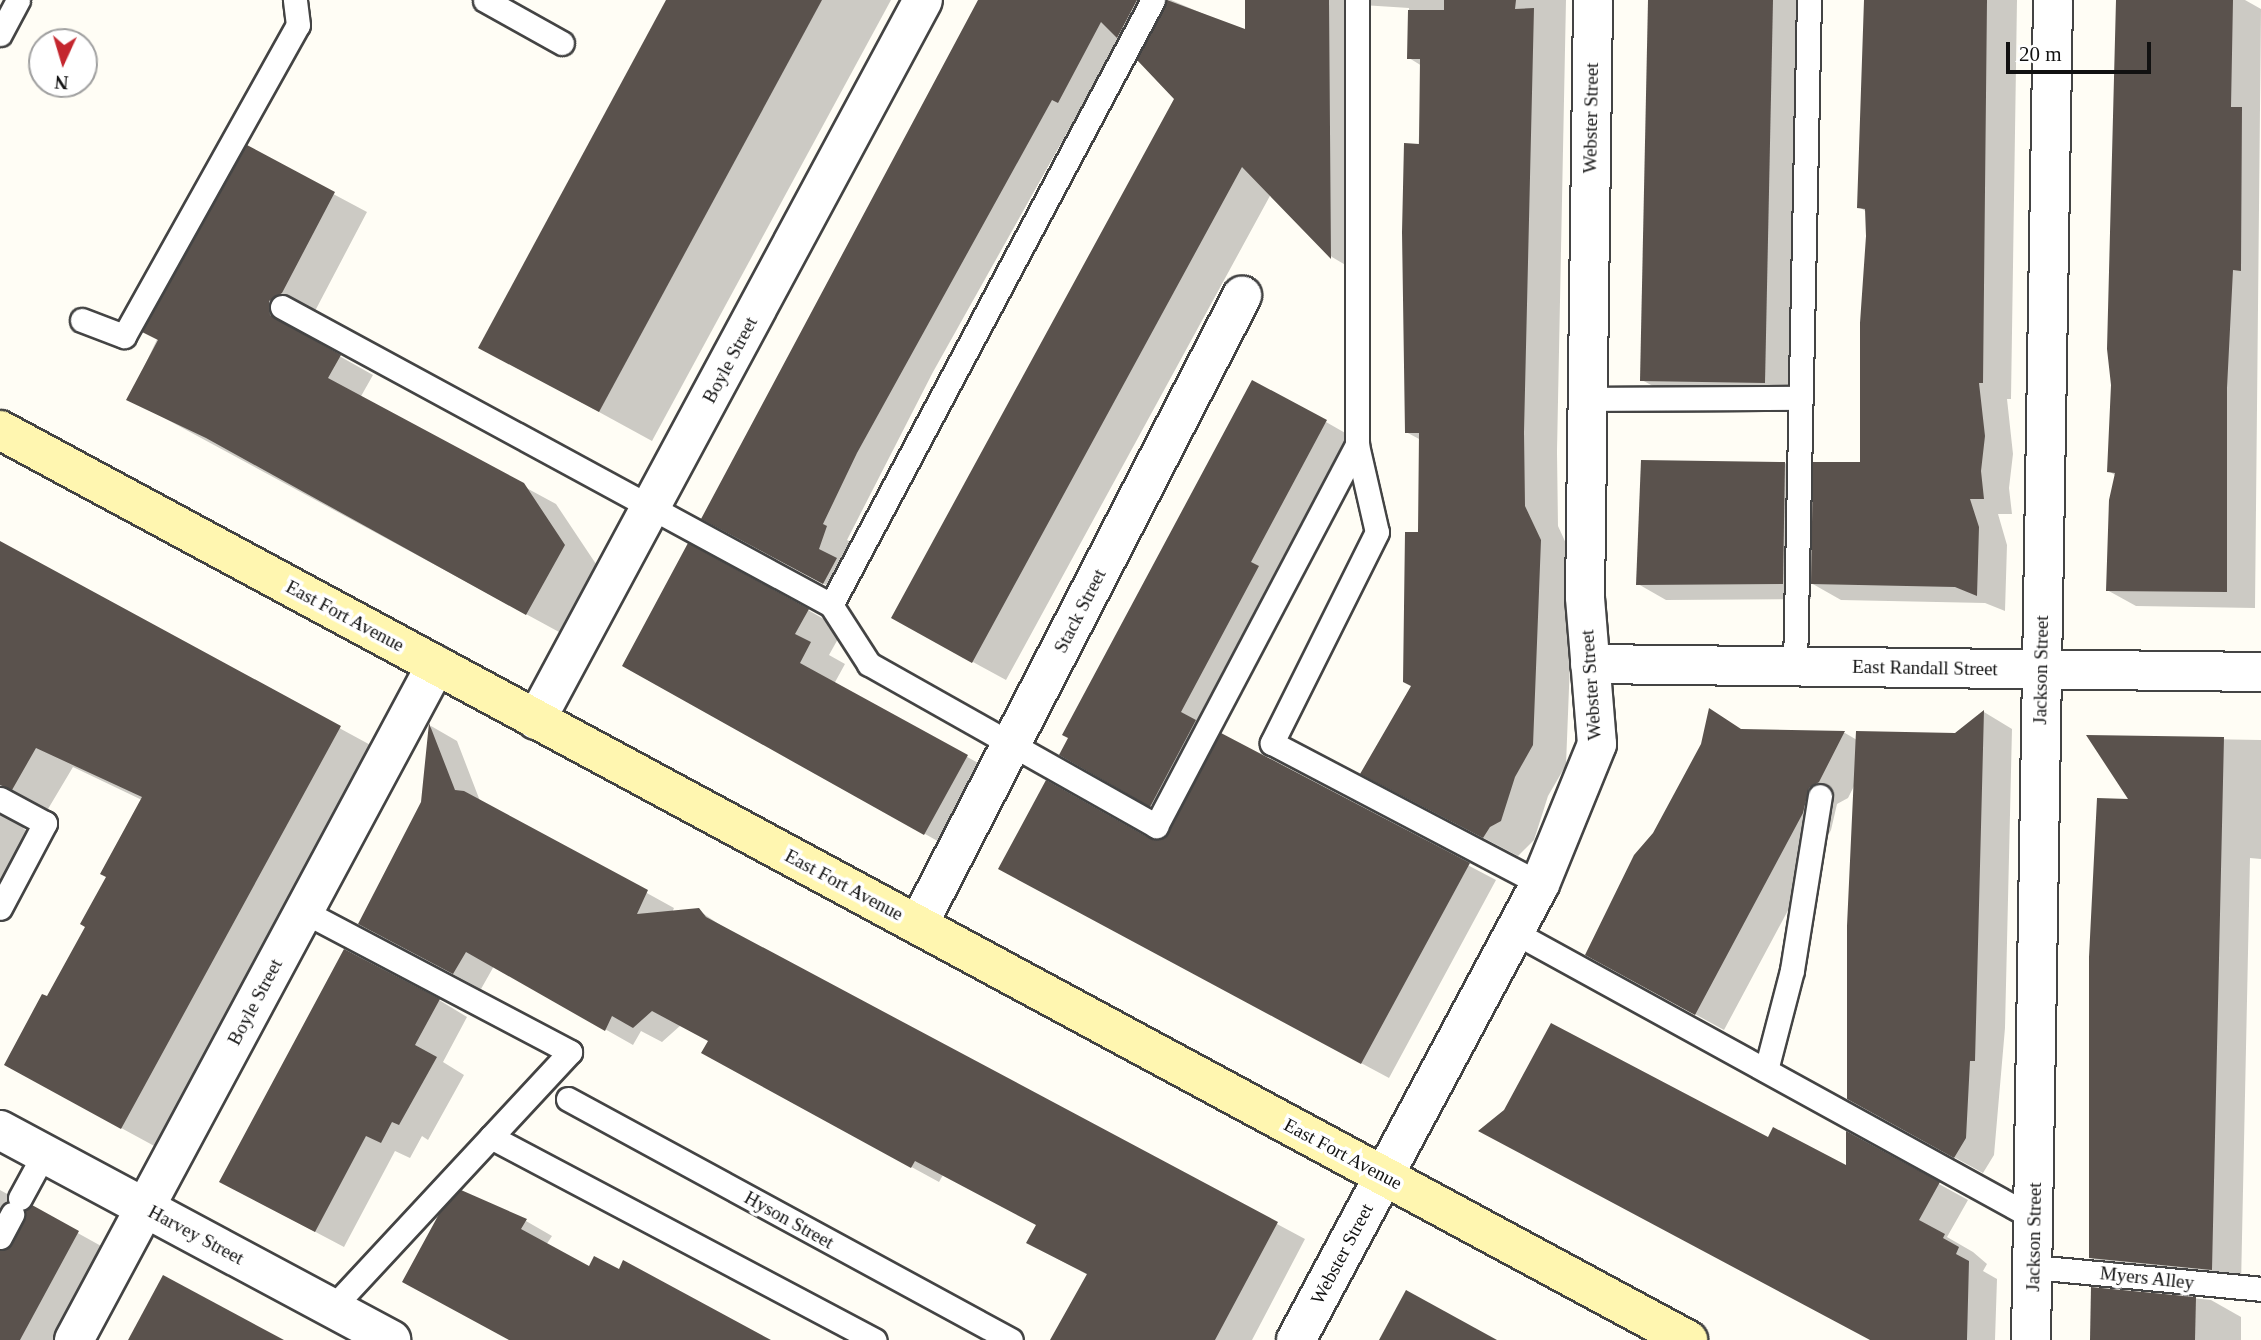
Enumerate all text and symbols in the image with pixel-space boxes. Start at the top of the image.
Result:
north arrow [28,28,98,98]
scale bar [2009,28,2154,72]
text: 20 m [2019,42,2062,66]
street label: Webster Street [1579,62,1603,174]
text: N [54,71,69,93]
street label: Boyle Street [698,313,762,407]
street label: Stack Street [1049,565,1111,657]
street label: East Fort Avenue [282,575,408,657]
street label: Jackson Street [2029,615,2053,725]
street label: Webster Street [1576,629,1606,741]
street label: East Randall Street [1852,655,1998,681]
street label: East Fort Avenue [781,844,907,926]
street label: Boyle Street [223,955,287,1049]
street label: East Fort Avenue [1280,1113,1406,1195]
street label: Jackson Street [2022,1182,2046,1292]
street label: Hyson Street [740,1186,838,1254]
street label: Harvey Street [144,1200,248,1270]
street label: Webster Street [1306,1200,1378,1308]
street label: Myers Alley [2098,1262,2196,1294]

